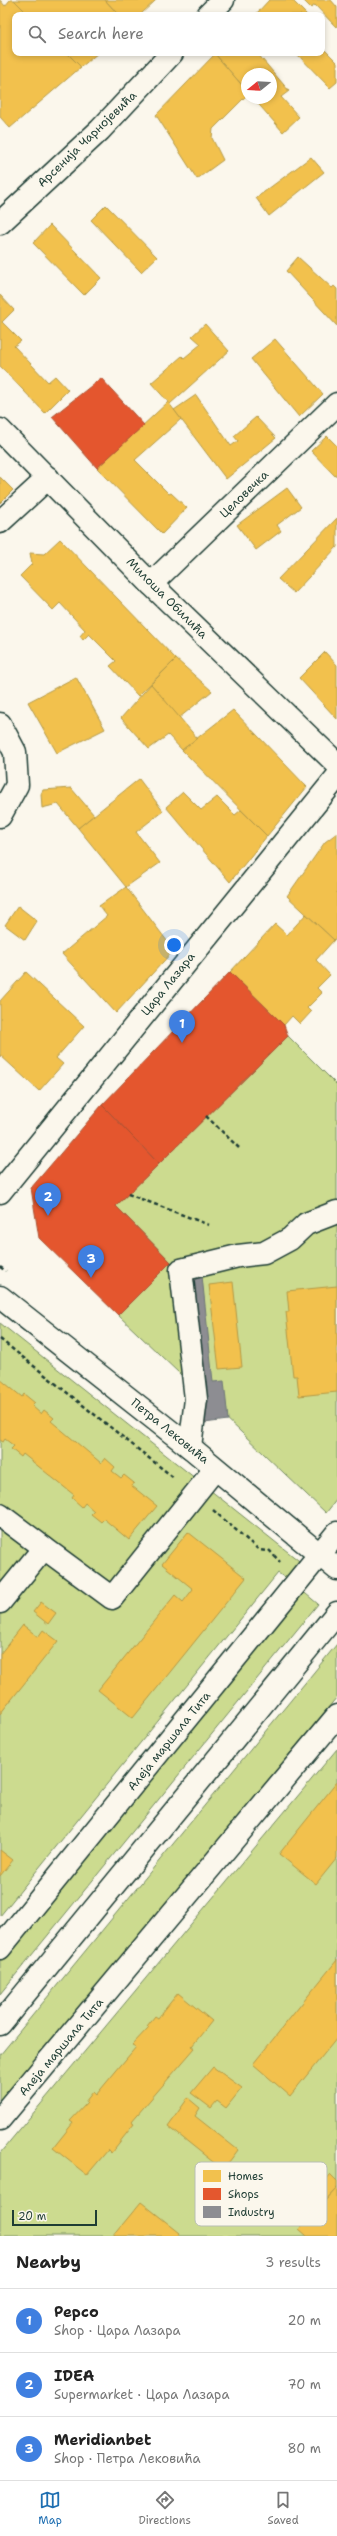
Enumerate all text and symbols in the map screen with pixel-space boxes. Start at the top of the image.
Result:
search box [12,12,325,56]
icon: search [26,23,48,45]
text: Search here [58,24,144,44]
north arrow [241,68,277,104]
street label: Арсенија Чарнојевића [34,87,140,191]
street label: Целовечка [216,466,272,521]
street label: Милоша Обилића [123,554,211,642]
your location [164,935,184,955]
street label: Цара Лазара [137,949,199,1019]
pin: 1 [169,1010,195,1043]
pin: 2 [35,1183,61,1216]
pin: 3 [78,1245,104,1278]
street label: Петра Лековића [128,1395,213,1468]
street label: Алеја маршала Тита [124,1688,214,1794]
street label: Алеја маршала Тита [15,1994,107,2099]
legend [195,2162,327,2226]
text: Homes [228,2169,264,2184]
text: Shops [228,2187,259,2202]
text: Industry [228,2205,275,2220]
scale bar [12,2208,97,2227]
text: 20 m [18,2209,46,2224]
text: Nearby [16,2251,81,2273]
text: 3 results [265,2254,321,2271]
text: Pepco [54,2302,99,2322]
text: 1 [26,2312,32,2329]
text: 20 m [288,2312,321,2329]
text: Shop · Цара Лазара [54,2322,181,2339]
text: IDEA [54,2366,94,2386]
text: 2 [24,2376,34,2393]
text: 70 m [287,2376,321,2393]
text: Supermarket · Цара Лазара [54,2386,229,2403]
text: Meridianbet [54,2430,151,2450]
text: 3 [24,2440,34,2457]
text: 80 m [287,2440,321,2457]
text: Shop · Петра Лековића [54,2450,201,2467]
tab: Map [38,2489,62,2528]
tab: Directions [138,2489,191,2528]
tab: Saved [267,2489,299,2528]

